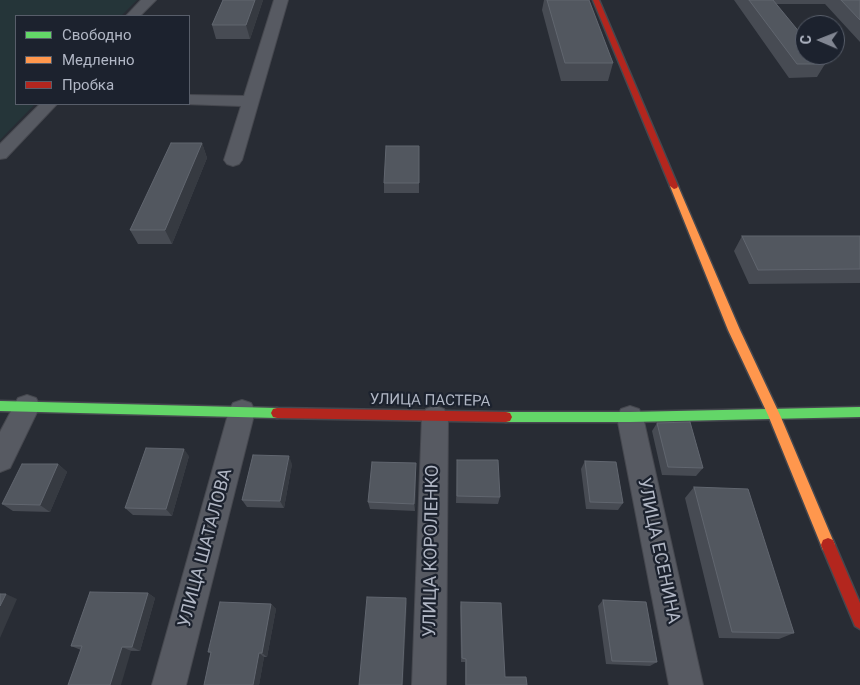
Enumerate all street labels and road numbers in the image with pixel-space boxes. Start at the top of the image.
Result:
street label: УЛИЦА ПАСТЕРА [370,391,490,411]
street label: УЛИЦА КОРОЛЕНКО [420,465,444,637]
street label: УЛИЦА ШАТАЛОВА [174,466,238,630]
street label: УЛИЦА ЕСЕНИНА [632,476,684,626]

